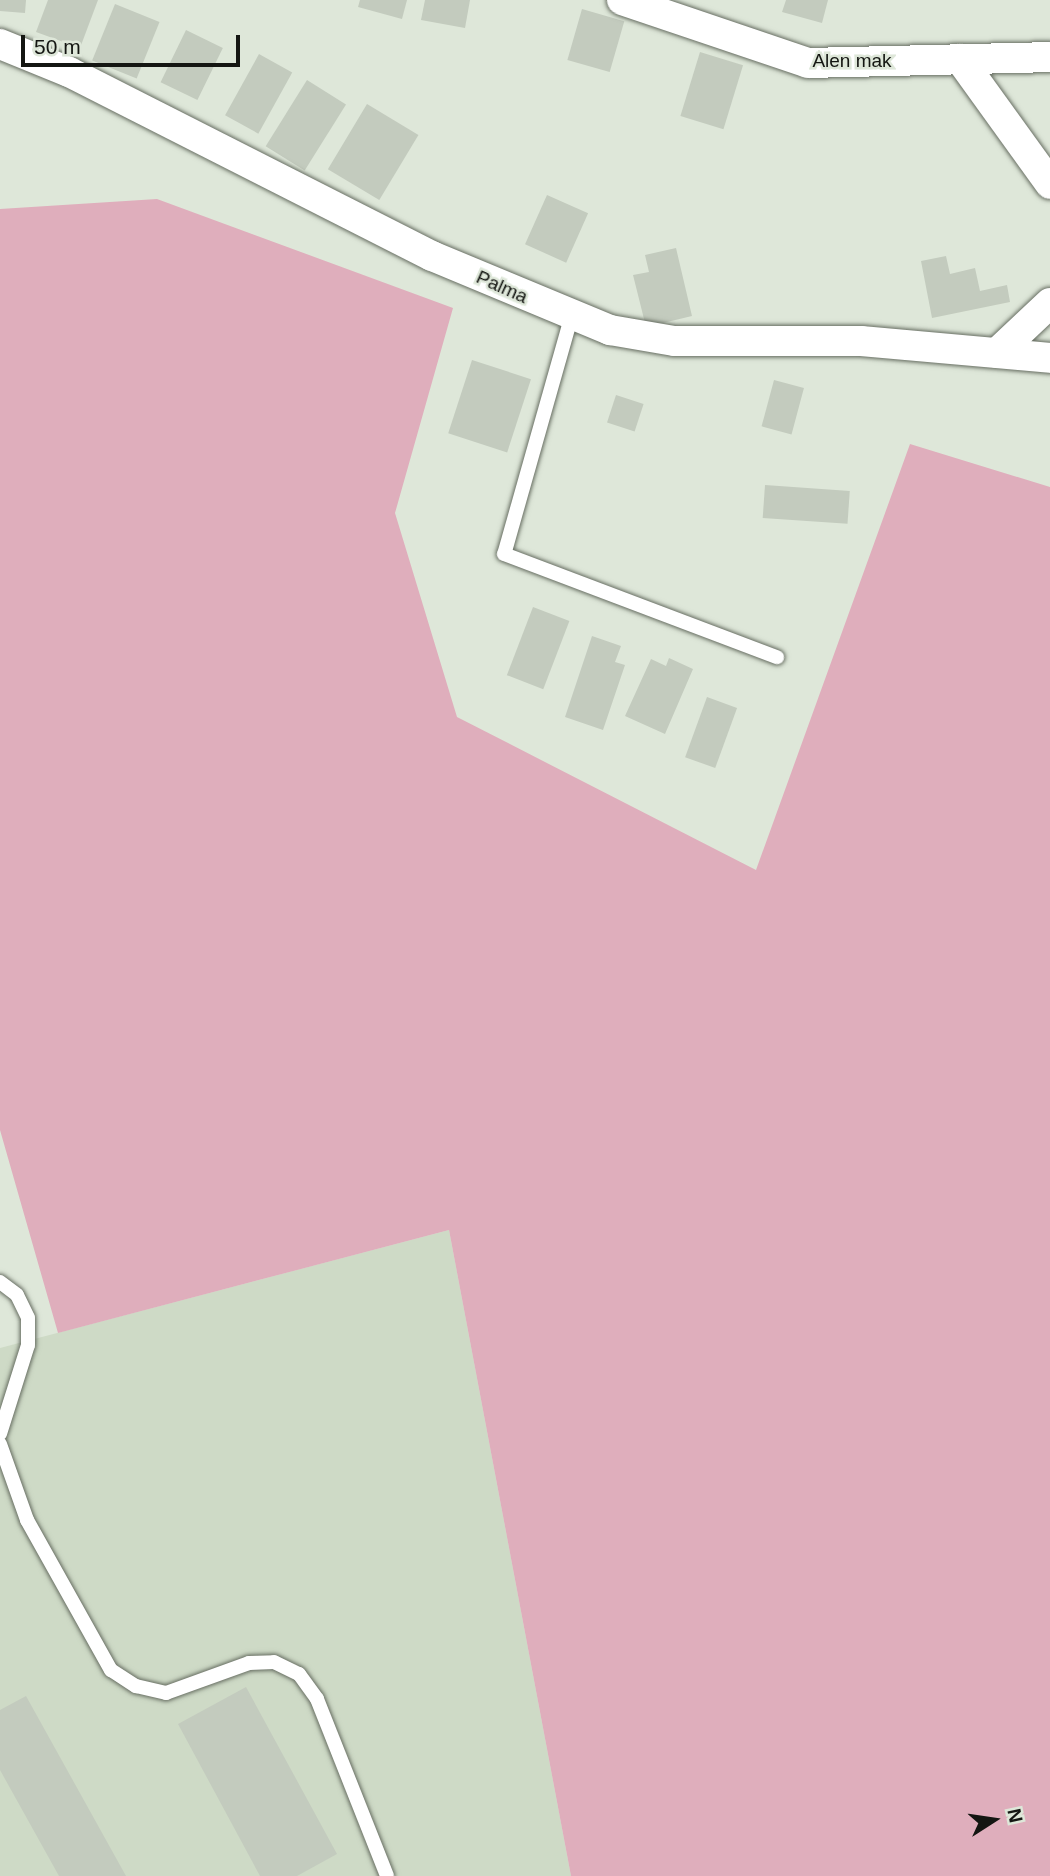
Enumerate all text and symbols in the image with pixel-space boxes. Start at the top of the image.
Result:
scale bar [24,21,243,65]
text: 50 m [34,35,81,58]
street label: Alen mak [812,50,892,72]
street label: Palma [473,266,531,308]
north arrow [959,1785,1029,1855]
text: N [1003,1807,1027,1824]

